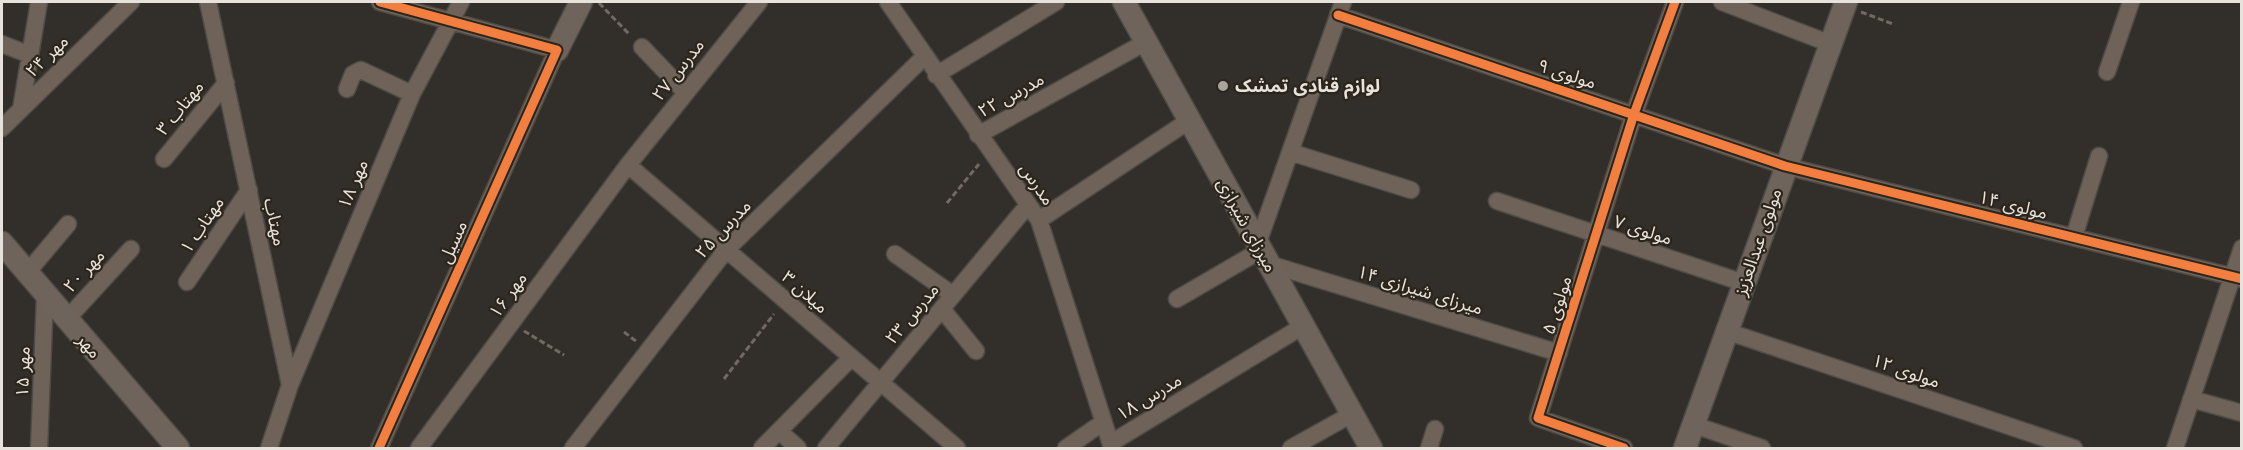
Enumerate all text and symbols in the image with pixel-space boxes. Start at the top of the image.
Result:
street label: مهر ۲۴ [22,31,73,82]
street label: مدرس ۲۷ [648,35,709,105]
street label: مولوی ۹ [1535,55,1599,94]
street label: مدرس ۲۲ [974,69,1048,122]
place label: لوازم قنادی تمشک [1235,76,1380,99]
street label: مهتاب ۳ [152,77,208,139]
marker: لوازم قنادی تمشک [1216,79,1230,93]
street label: مهر ۱۸ [334,156,373,212]
street label: مدرس [1015,159,1059,210]
street label: میرزای شیرازی [1212,174,1281,276]
street label: مولوی عبدالعزیز [1730,186,1787,299]
street label: مولوی ۱۴ [1976,187,2050,224]
street label: مهتاب ۱ [176,193,228,257]
street label: مهتاب [260,196,290,248]
street label: مدرس ۲۵ [691,196,756,263]
street label: مولوی ۷ [1611,211,1675,250]
street label: مسیل [435,218,472,267]
street label: مهر ۲۰ [59,245,110,297]
street label: میرزای شیرازی ۱۴ [1355,261,1485,320]
street label: میلان ۳ [777,267,832,318]
street label: مهر ۱۶ [485,268,532,322]
street label: مولوی ۵ [1538,273,1577,337]
street label: مدرس ۲۳ [881,280,944,349]
street label: مهر [72,329,105,363]
street label: مهر ۱۵ [12,346,35,398]
street label: مولوی ۱۲ [1869,350,1943,393]
street label: مدرس ۱۸ [1113,370,1186,425]

